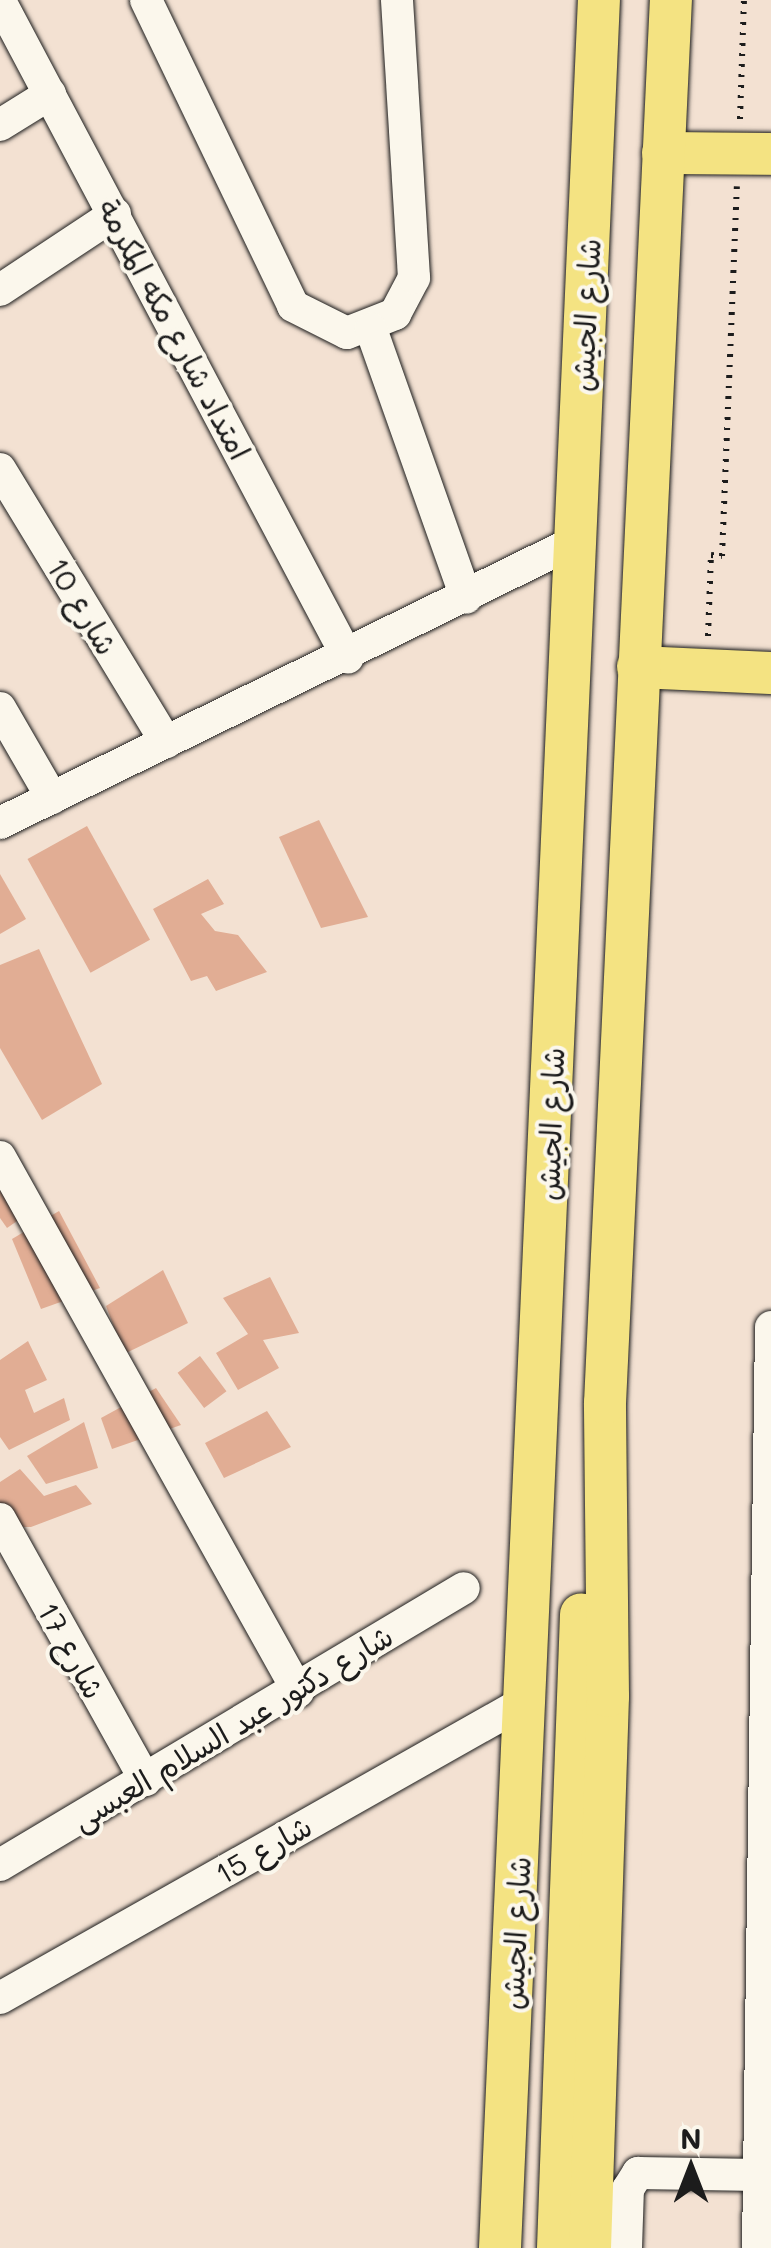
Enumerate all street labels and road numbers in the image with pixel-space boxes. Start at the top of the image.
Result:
street label: امتداد شارع مكه المكرمة [91,193,259,465]
street label: شارع الجيش [563,237,607,393]
street label: شارع 10 [40,551,126,661]
street label: شارع الجيش [529,1047,571,1201]
street label: شارع 17 [31,1596,113,1704]
street label: شارع دكتور عبد السلام العبسى [65,1617,399,1837]
street label: شارع 15 [208,1807,318,1891]
street label: شارع الجيش [493,1855,537,2011]

